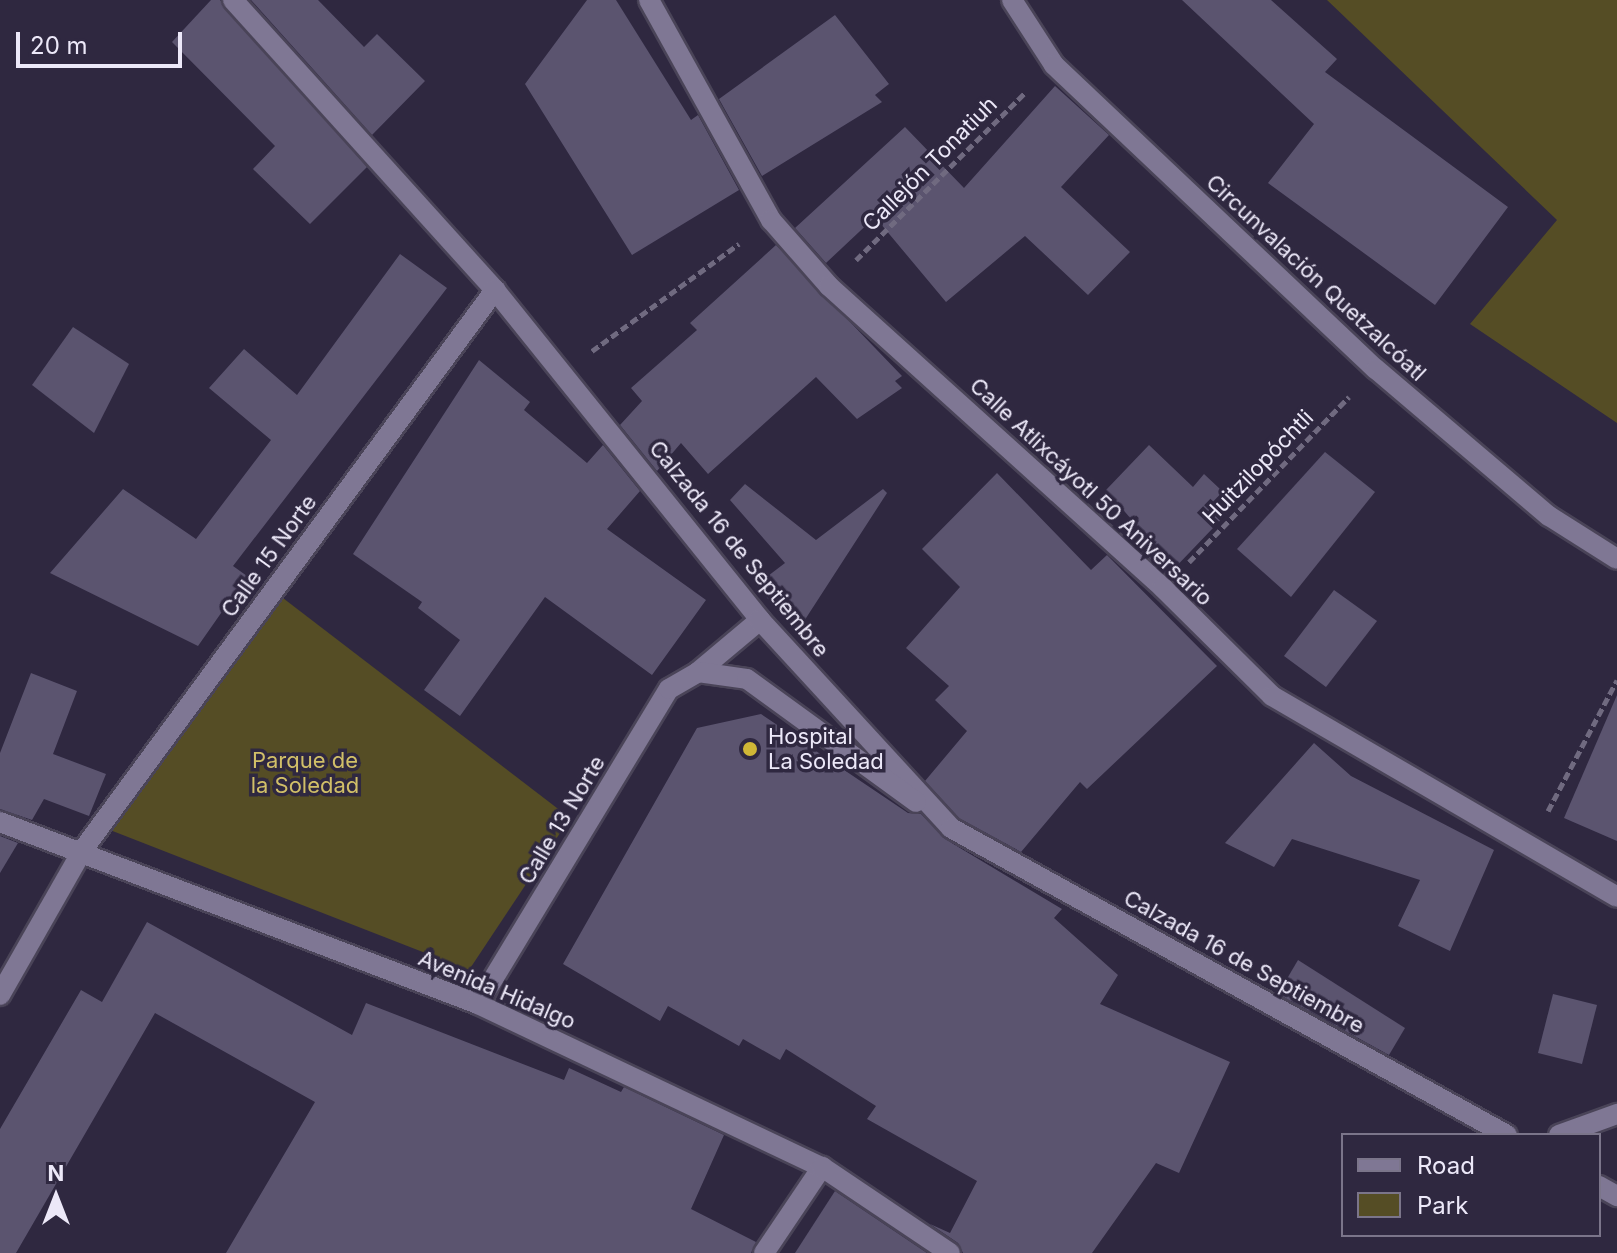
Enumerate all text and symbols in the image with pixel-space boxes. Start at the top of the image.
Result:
scale bar [20,16,186,66]
text: 20 m [30,31,88,60]
street label: Callejón Tonatiuh [857,91,1003,237]
street label: Circunvalación Quetzalcóatl [1201,169,1431,387]
street label: Calle Atlixcáyotl 50 Aniversario [964,373,1218,611]
street label: Huitzilopóchtli [1197,405,1319,529]
street label: Calzada 16 de Septiembre [644,435,834,663]
street label: Calle 15 Norte [216,490,322,622]
place label: Hospital La Soledad [768,723,884,774]
marker: Hospital La Soledad [739,738,761,760]
park label: Parque de la Soledad [251,747,359,798]
street label: Calle 13 Norte [513,751,611,889]
street label: Calzada 16 de Septiembre [1119,885,1369,1039]
street label: Avenida Hidalgo [414,945,580,1035]
legend [1341,1133,1601,1237]
text: Road [1417,1151,1475,1180]
north arrow [16,1157,96,1237]
text: N [48,1160,64,1186]
text: Park [1417,1191,1468,1220]

